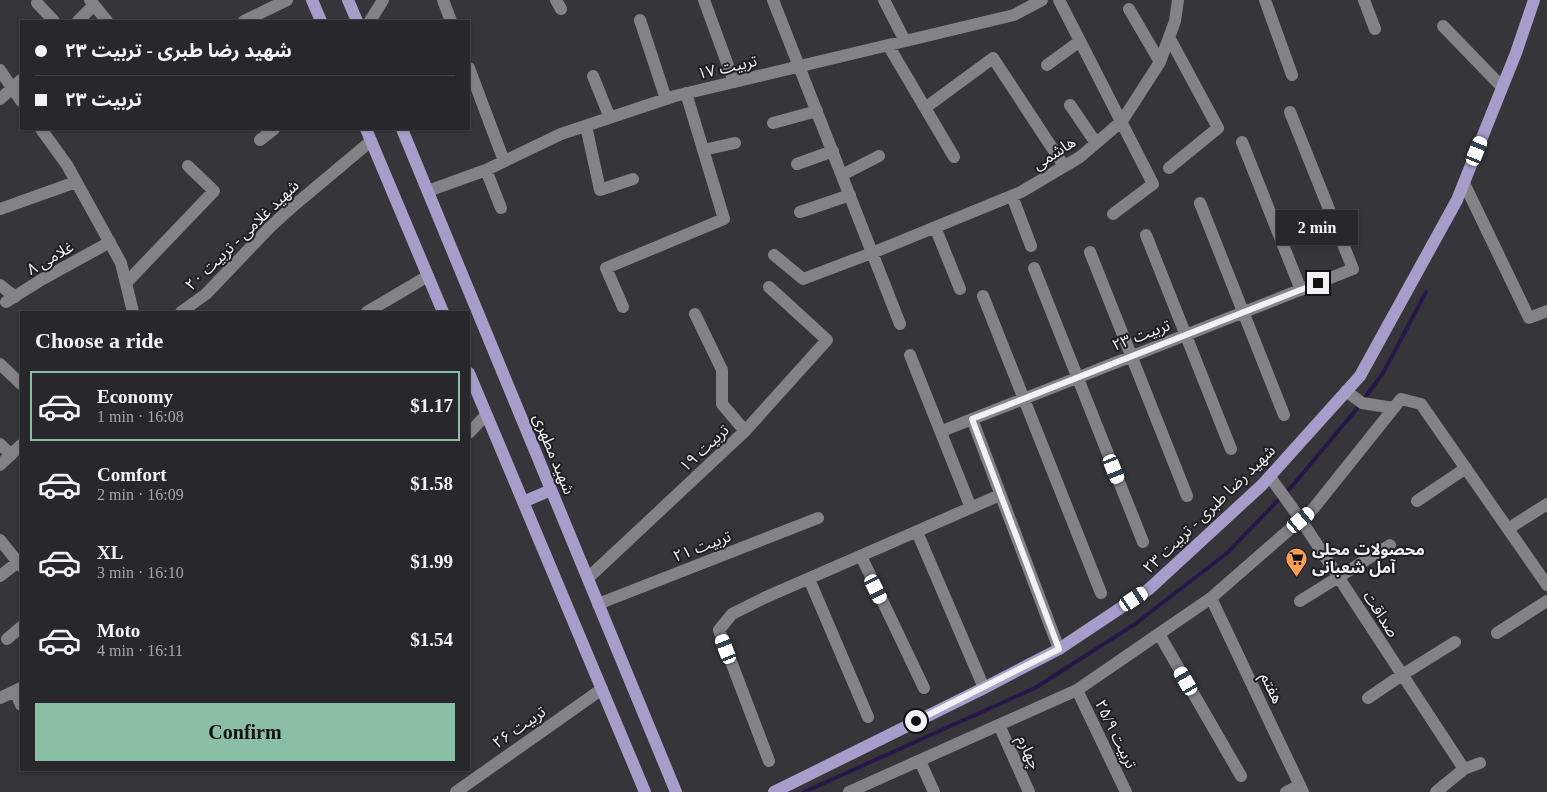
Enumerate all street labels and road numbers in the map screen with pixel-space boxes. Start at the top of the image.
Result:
street label: تربیت ۱۷ [696,52,759,83]
street label: هاشمی [1029,133,1079,174]
street label: شهید غلامی - تربیت ۲۰ [182,176,303,294]
street label: غلامی ۸ [24,238,77,279]
street label: تربیت ۲۳ [1110,316,1173,355]
street label: شهید مطهری [529,411,578,497]
street label: تربیت ۱۹ [676,421,733,476]
street label: شهید رضا طبری - تربیت ۲۳ [1140,442,1279,577]
street label: تربیت ۲۱ [671,527,734,566]
street label: صداقت [1360,588,1402,640]
street label: هفتم [1254,670,1286,708]
street label: تربیت ۲۵/۹ [1091,697,1140,772]
street label: تربیت ۲۶ [489,702,550,752]
street label: چهارم [1010,732,1044,773]

